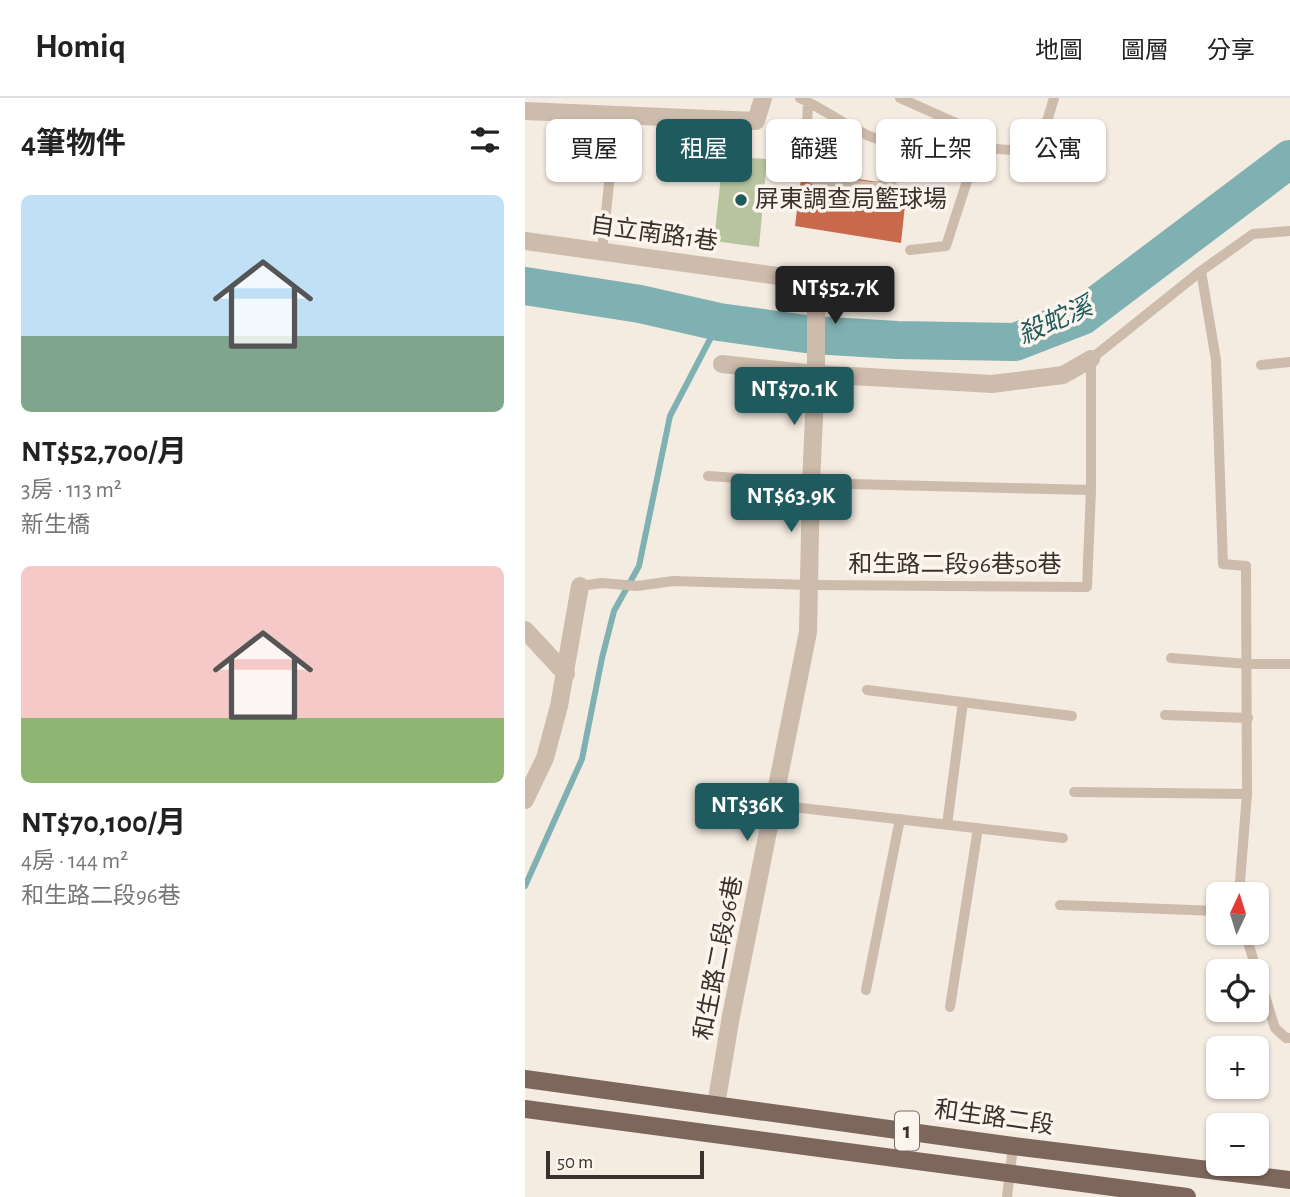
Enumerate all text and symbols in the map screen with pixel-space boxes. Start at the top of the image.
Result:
text: Homiq [35,31,126,64]
text: 地圖 [1035,39,1083,63]
text: 圖層 [1121,39,1169,63]
text: 分享 [1207,39,1255,63]
chip: 買屋 [546,119,642,182]
chip: 租屋 [656,119,752,182]
chip: 篩選 [766,119,862,182]
chip: 新上架 [876,119,996,182]
chip: 公寓 [1010,119,1106,182]
icon: filters [466,121,504,159]
text: 4筆物件 [21,129,126,159]
place label: 屏東調查局籃球場 [755,186,947,212]
marker: 屏東調查局籃球場 [733,192,749,208]
street label: 自立南路1巷 [589,211,719,255]
icon: home [200,241,326,367]
pin: NT$52.7K [763,266,907,326]
text: NT$52.7K [791,277,879,300]
water label: 殺蛇溪 [1014,291,1100,349]
pin: NT$70.1K [722,368,866,427]
text: NT$70.1K [751,378,837,401]
text: NT$52,700/月 [21,437,187,467]
pin: NT$63.9K [719,474,863,534]
text: 3房 · 113 m² [21,479,122,502]
text: NT$63.9K [747,485,835,508]
text: 新生橋 [21,514,90,537]
street label: 和生路二段96巷50巷 [848,551,1062,577]
icon: home [200,612,326,738]
pin: NT$36K [690,784,804,843]
text: NT$36K [711,794,783,817]
text: NT$70,100/月 [21,808,186,838]
text: 4房 · 144 m² [21,850,128,873]
street label: 和生路二段96巷 [689,874,747,1042]
north arrow [1206,882,1269,945]
map controls [1206,882,1269,1176]
text: 和生路二段96巷 [21,885,181,908]
button: locate [1206,959,1269,1022]
button: + [1206,1036,1269,1099]
street label: 和生路二段 [933,1096,1055,1138]
road number: 1 [895,1112,919,1150]
button: − [1206,1113,1269,1176]
scale bar [546,1148,703,1180]
text: 50 m [557,1153,593,1172]

